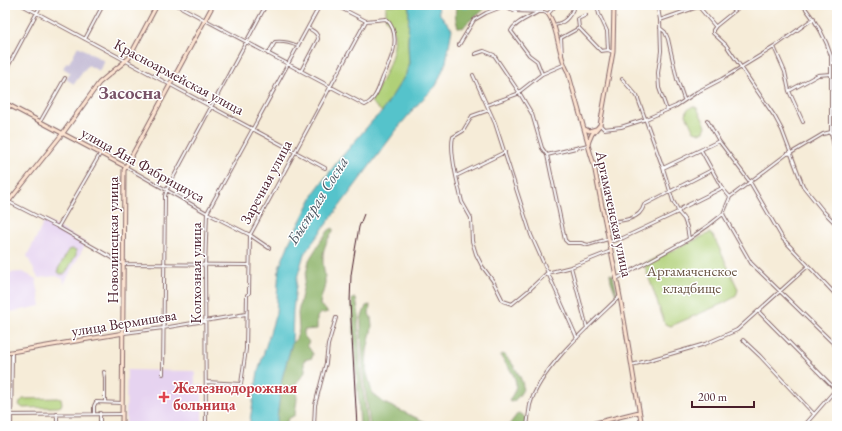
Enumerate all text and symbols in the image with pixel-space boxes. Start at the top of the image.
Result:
street label: Красноармейская улица [111,34,248,119]
district label: Засосна [98,80,162,105]
street label: улица Яна Фабрициуса [78,123,208,206]
street label: Заречная улица [235,136,296,227]
street label: Аргамаченская улица [592,148,637,279]
water label: Быстрая Сосна [281,152,353,249]
street label: Новолипецкая улица [103,177,122,303]
street label: Колхозная улица [186,222,205,324]
park label: Аргамаченское кладбище [646,261,738,297]
street label: улица Вермишева [70,305,178,340]
place label: Железнодорожная больница [172,378,297,414]
scale bar [692,383,754,409]
text: 200 m [698,389,728,405]
marker: Железнодорожная больница [158,391,170,403]

